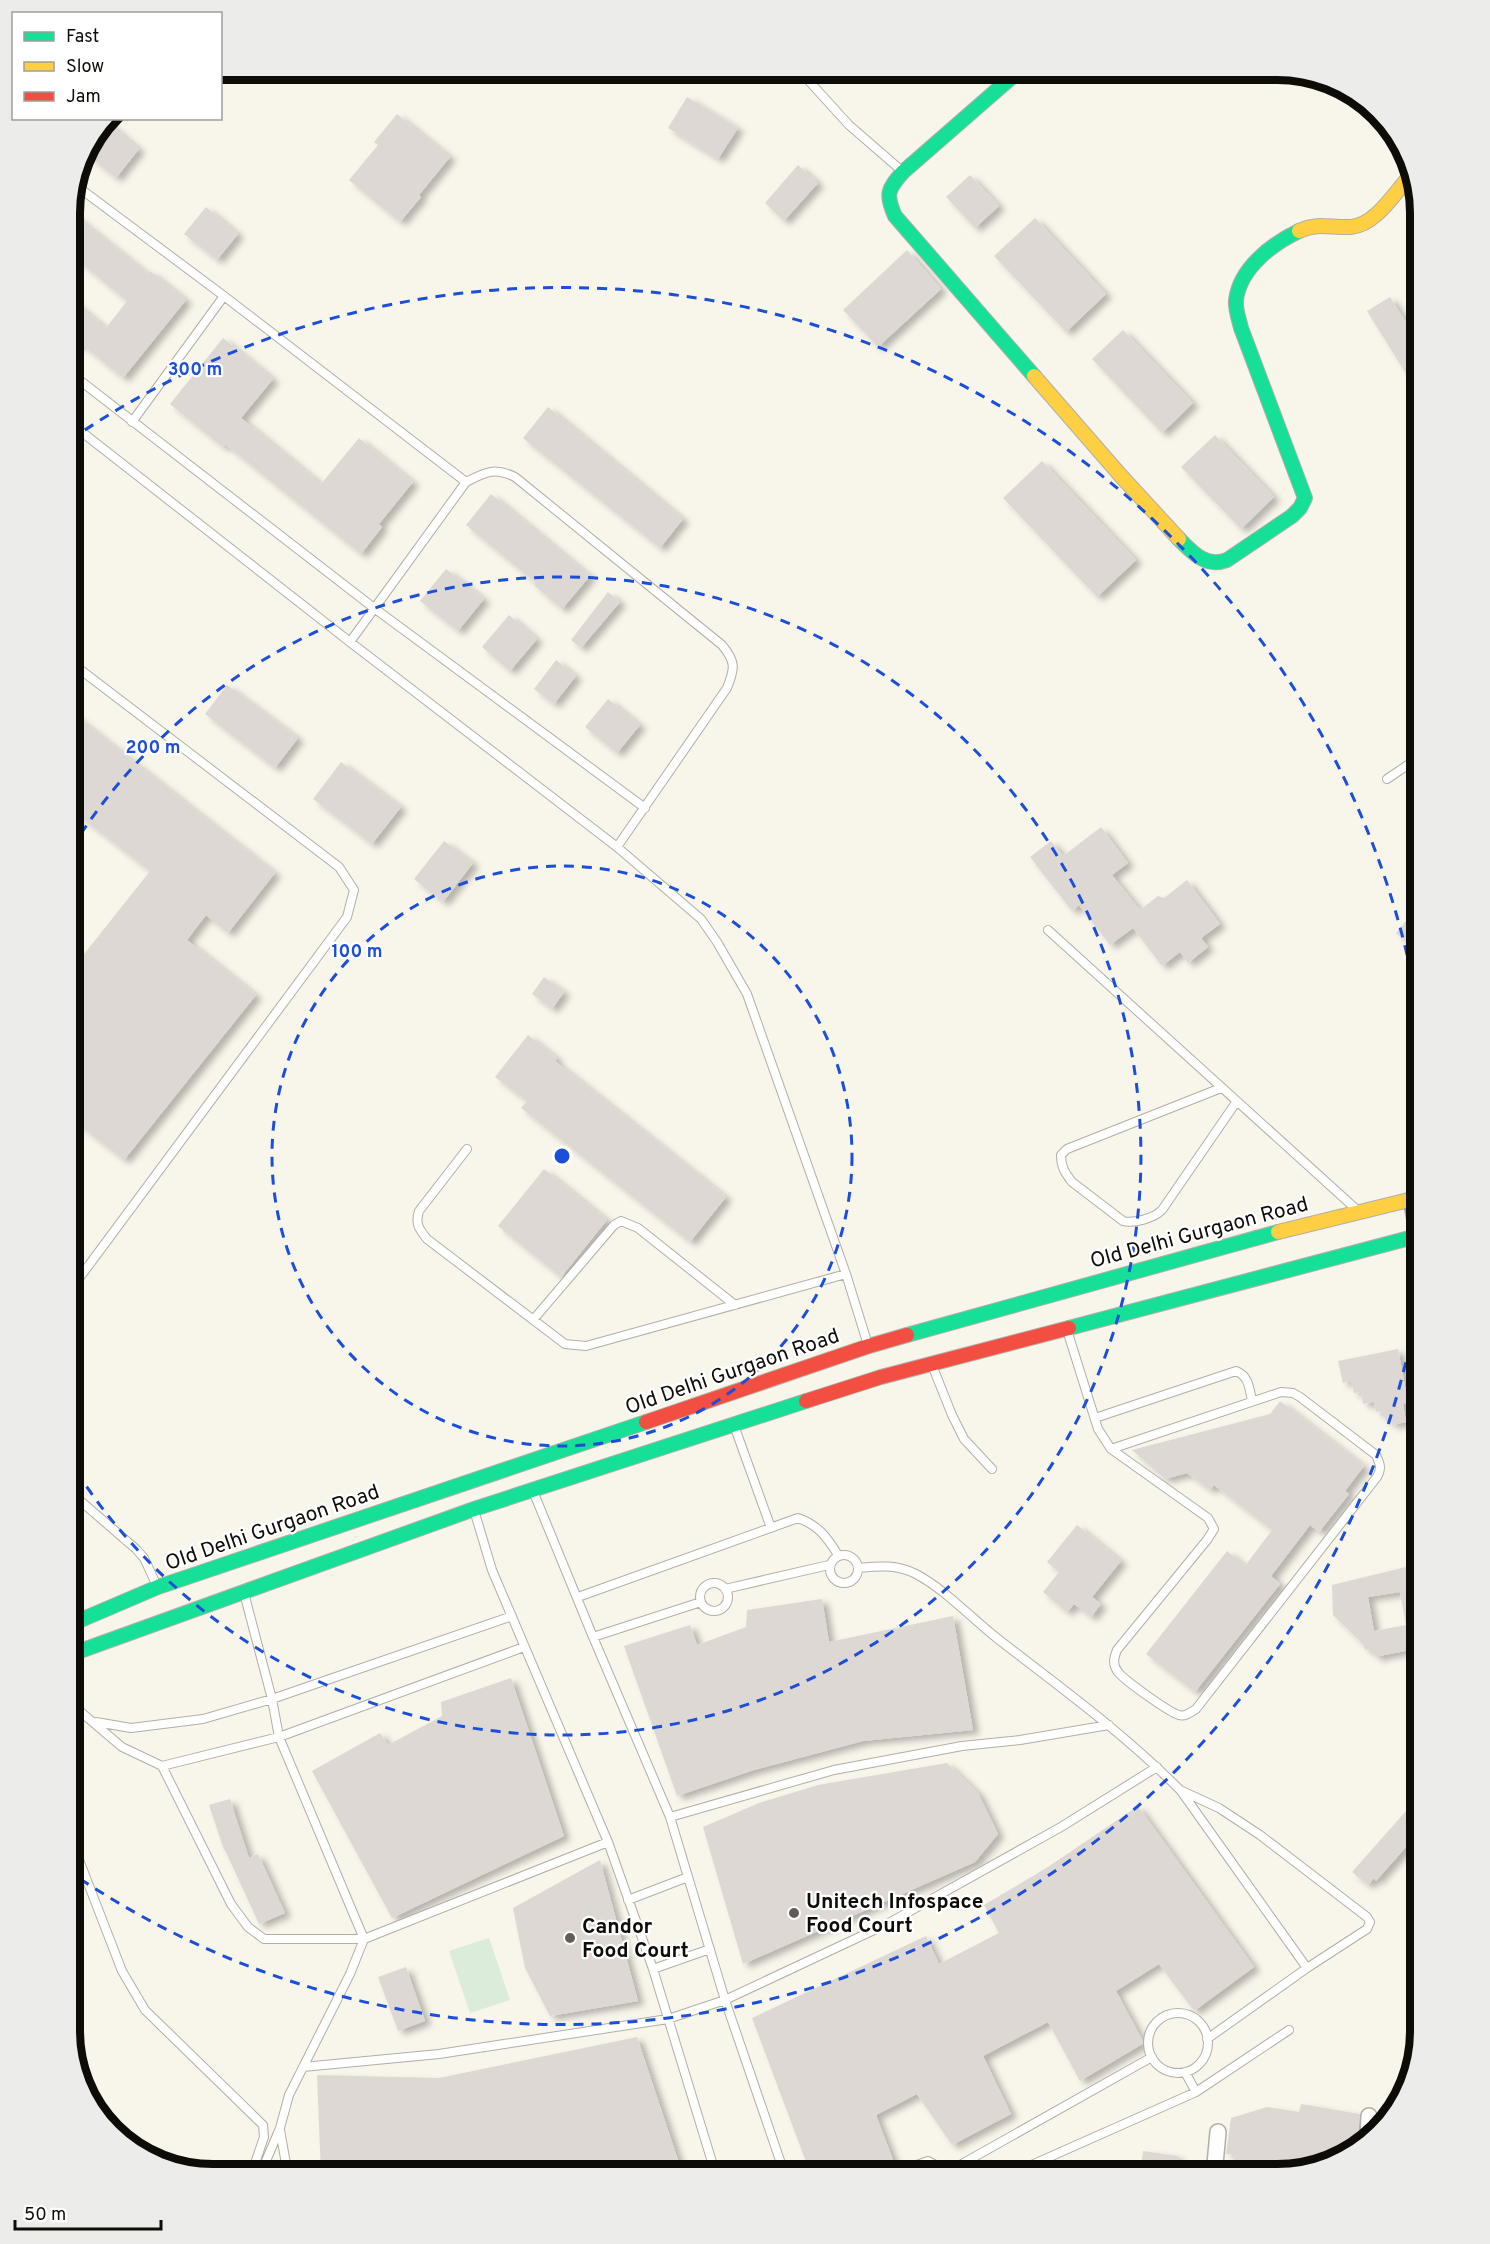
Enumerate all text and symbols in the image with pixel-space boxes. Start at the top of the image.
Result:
legend [12,12,222,120]
text: Fast [66,26,99,49]
text: Slow [66,56,104,79]
text: Jam [66,86,101,109]
text: 300 m [168,359,222,382]
text: 200 m [125,737,181,760]
text: 100 m [331,941,383,964]
centre of rings [552,1146,572,1166]
street label: Old Delhi Gurgaon Road [1087,1191,1312,1276]
street label: Old Delhi Gurgaon Road [622,1323,843,1422]
street label: Old Delhi Gurgaon Road [162,1479,383,1578]
place label: Unitech Infospace Food Court [806,1889,983,1940]
marker: Unitech Infospace Food Court [787,1906,801,1920]
place label: Candor Food Court [582,1914,689,1965]
marker: Candor Food Court [563,1931,577,1945]
scale bar [15,2193,160,2231]
text: 50 m [24,2204,66,2227]

